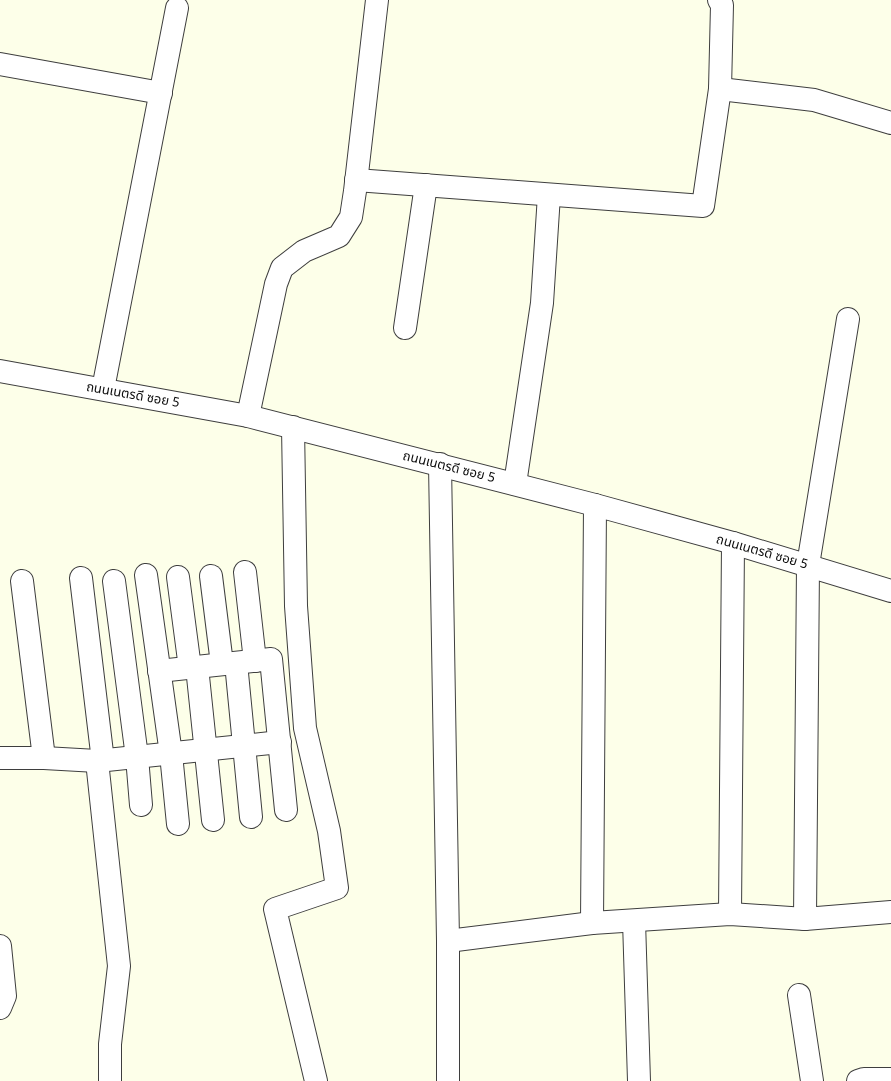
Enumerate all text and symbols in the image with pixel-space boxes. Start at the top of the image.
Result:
street label: ถนนเนตรดี ซอย 5 [85,377,181,413]
street label: ถนนเนตรดี ซอย 5 [401,446,497,488]
street label: ถนนเนตรดี ซอย 5 [714,529,810,575]

